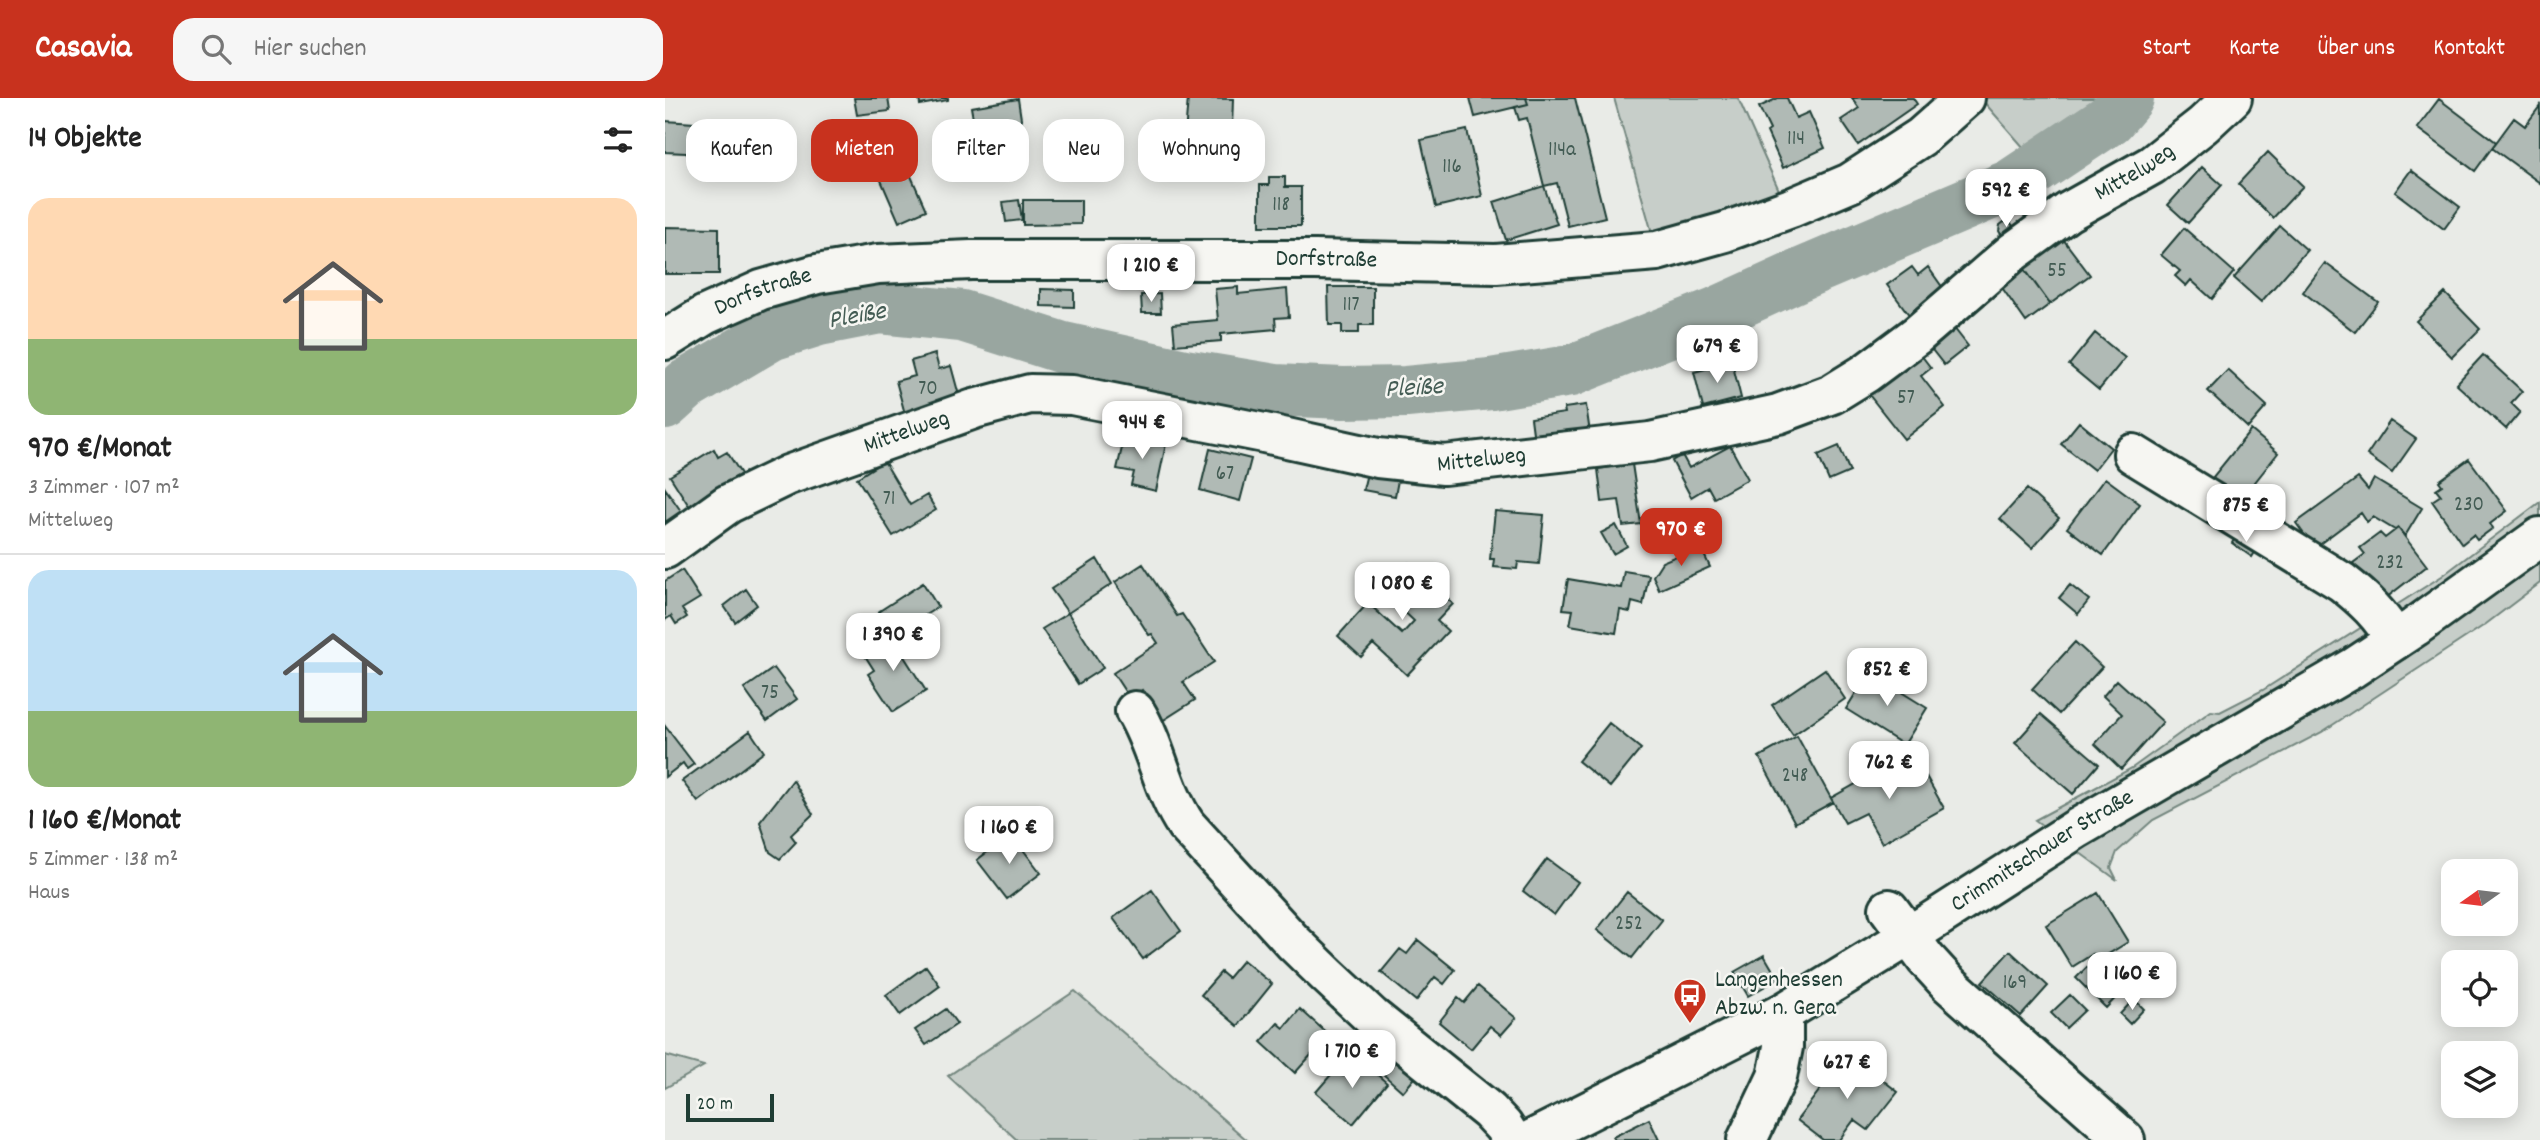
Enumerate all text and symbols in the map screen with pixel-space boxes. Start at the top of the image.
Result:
search box [173,18,663,81]
text: Casavia [35,26,131,73]
icon: search [197,30,235,68]
text: Hier suchen [253,31,367,68]
text: Start [2142,32,2191,66]
text: Karte [2229,32,2280,66]
text: Über uns [2318,32,2395,66]
text: Kontakt [2433,32,2505,66]
text: 14 Objekte [28,119,142,162]
chip: Kaufen [686,119,797,182]
chip: Mieten [811,119,918,182]
chip: Filter [932,119,1029,182]
chip: Neu [1043,119,1124,182]
chip: Wohnung [1138,119,1265,182]
icon: filters [599,121,637,159]
house number: 114 [1787,125,1805,155]
house number: 114a [1548,136,1577,166]
street label: Mittelweg [2088,136,2183,211]
house number: 116 [1442,153,1462,183]
pin: 592 € [1957,170,2055,229]
text: 592 € [1981,175,2031,208]
house number: 118 [1272,191,1290,221]
icon: home [270,243,396,369]
street label: Dorfstraße [1276,243,1377,278]
pin: 1 210 € [1086,244,1216,304]
text: 1 210 € [1123,250,1179,283]
house number: 55 [2047,257,2067,287]
street label: Dorfstraße [709,259,816,326]
house number: 117 [1342,291,1360,321]
water label: Pleiße [825,293,890,340]
pin: 679 € [1668,326,1766,385]
text: 679 € [1693,331,1741,364]
water label: Pleiße [1384,369,1445,409]
house number: 70 [918,375,938,405]
house number: 57 [1897,384,1915,414]
street label: Mittelweg [859,402,954,464]
pin: 944 € [1093,402,1191,461]
text: 944 € [1118,407,1166,440]
text: 970 €/Monat [28,429,172,472]
street label: Mittelweg [1435,439,1528,483]
house number: 67 [1216,460,1234,490]
text: 3 Zimmer · 107 m² [28,472,180,505]
pin: 875 € [2197,484,2295,544]
house number: 71 [883,485,895,515]
text: 875 € [2223,490,2269,523]
house number: 230 [2454,491,2484,521]
text: Mittelweg [28,505,113,538]
pin: 970 € [1632,508,1730,568]
text: 970 € [1656,514,1706,547]
house number: 232 [2376,549,2404,579]
pin: 1 080 € [1337,562,1467,622]
text: 1 080 € [1371,568,1433,601]
pin: 1 390 € [828,614,958,673]
icon: home [270,615,396,741]
text: 1 390 € [862,619,924,652]
pin: 852 € [1838,648,1936,708]
text: 852 € [1863,654,1911,687]
house number: 75 [761,679,779,709]
pin: 762 € [1840,742,1938,801]
text: 762 € [1865,747,1913,780]
house number: 248 [1782,762,1808,792]
street label: Crimmitschauer Straße [1944,782,2141,922]
text: 1 160 €/Monat [28,801,181,844]
pin: 1 160 € [944,806,1074,866]
text: 1 160 € [980,812,1038,845]
text: 5 Zimmer · 138 m² [28,844,178,877]
north arrow [2441,859,2518,936]
map controls [2441,859,2518,1118]
text: Haus [28,877,70,910]
house number: 252 [1615,910,1643,940]
button: locate [2441,950,2518,1027]
pin: 1 160 € [2067,953,2197,1012]
text: 1 160 € [2103,958,2161,991]
place label: Langenhessen Abzw. n. Gera [1715,964,1843,1026]
house number: 169 [2003,969,2027,999]
bus stop icon: Langenhessen Abzw. n. Gera [1671,976,1709,1025]
pin: 1 710 € [1287,1030,1417,1090]
text: 1 710 € [1325,1036,1379,1069]
button: layers [2441,1041,2518,1118]
pin: 627 € [1798,1042,1896,1101]
text: 627 € [1823,1047,1871,1080]
scale bar [686,1091,773,1123]
text: 20 m [697,1092,733,1119]

